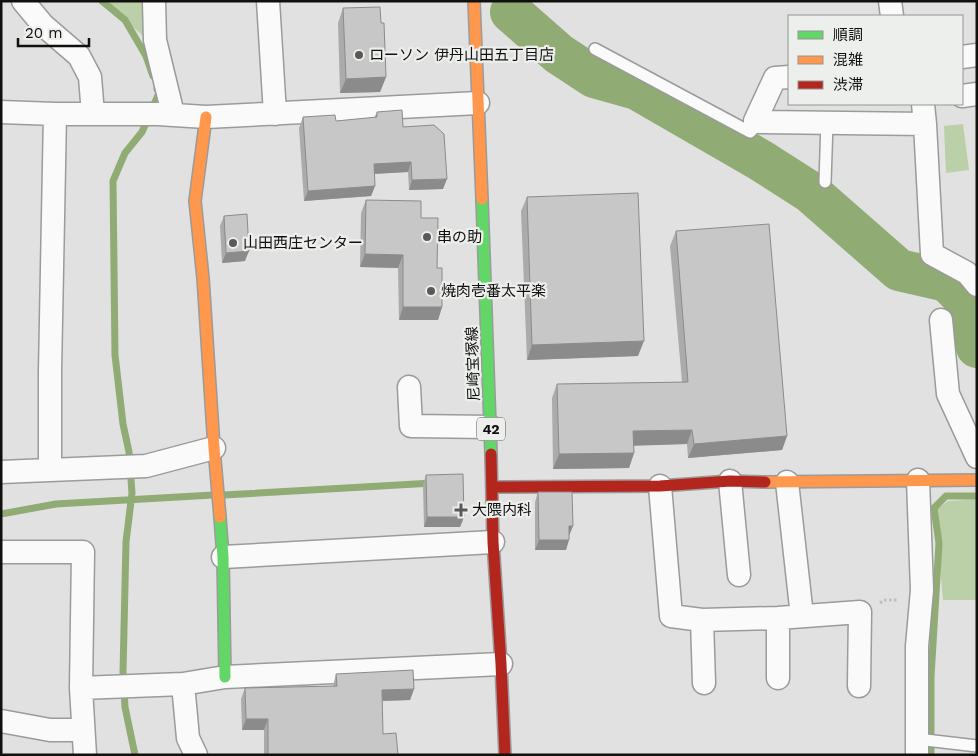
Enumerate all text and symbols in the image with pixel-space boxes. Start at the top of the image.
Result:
scale bar [18,15,89,47]
legend [788,15,963,105]
text: 20 m [25,24,63,42]
text: 順調 [833,26,863,44]
place label: ローソン 伊丹山田五丁目店 [369,46,554,64]
marker: ローソン 伊丹山田五丁目店 [353,49,365,61]
text: 混雑 [833,51,863,69]
text: 渋滞 [833,76,863,94]
place label: 串の助 [437,228,482,246]
marker: 串の助 [421,231,433,243]
place label: 山田西庄センター [243,234,363,252]
marker: 山田西庄センター [227,237,239,249]
place label: 焼肉壱番太平楽 [441,282,546,300]
marker: 焼肉壱番太平楽 [425,285,437,297]
street label: 尼崎宝塚線 [463,326,483,402]
road number: 42 [477,418,505,440]
place label: 大隈内科 [472,501,532,519]
marker: 大隈内科 [454,503,468,517]

